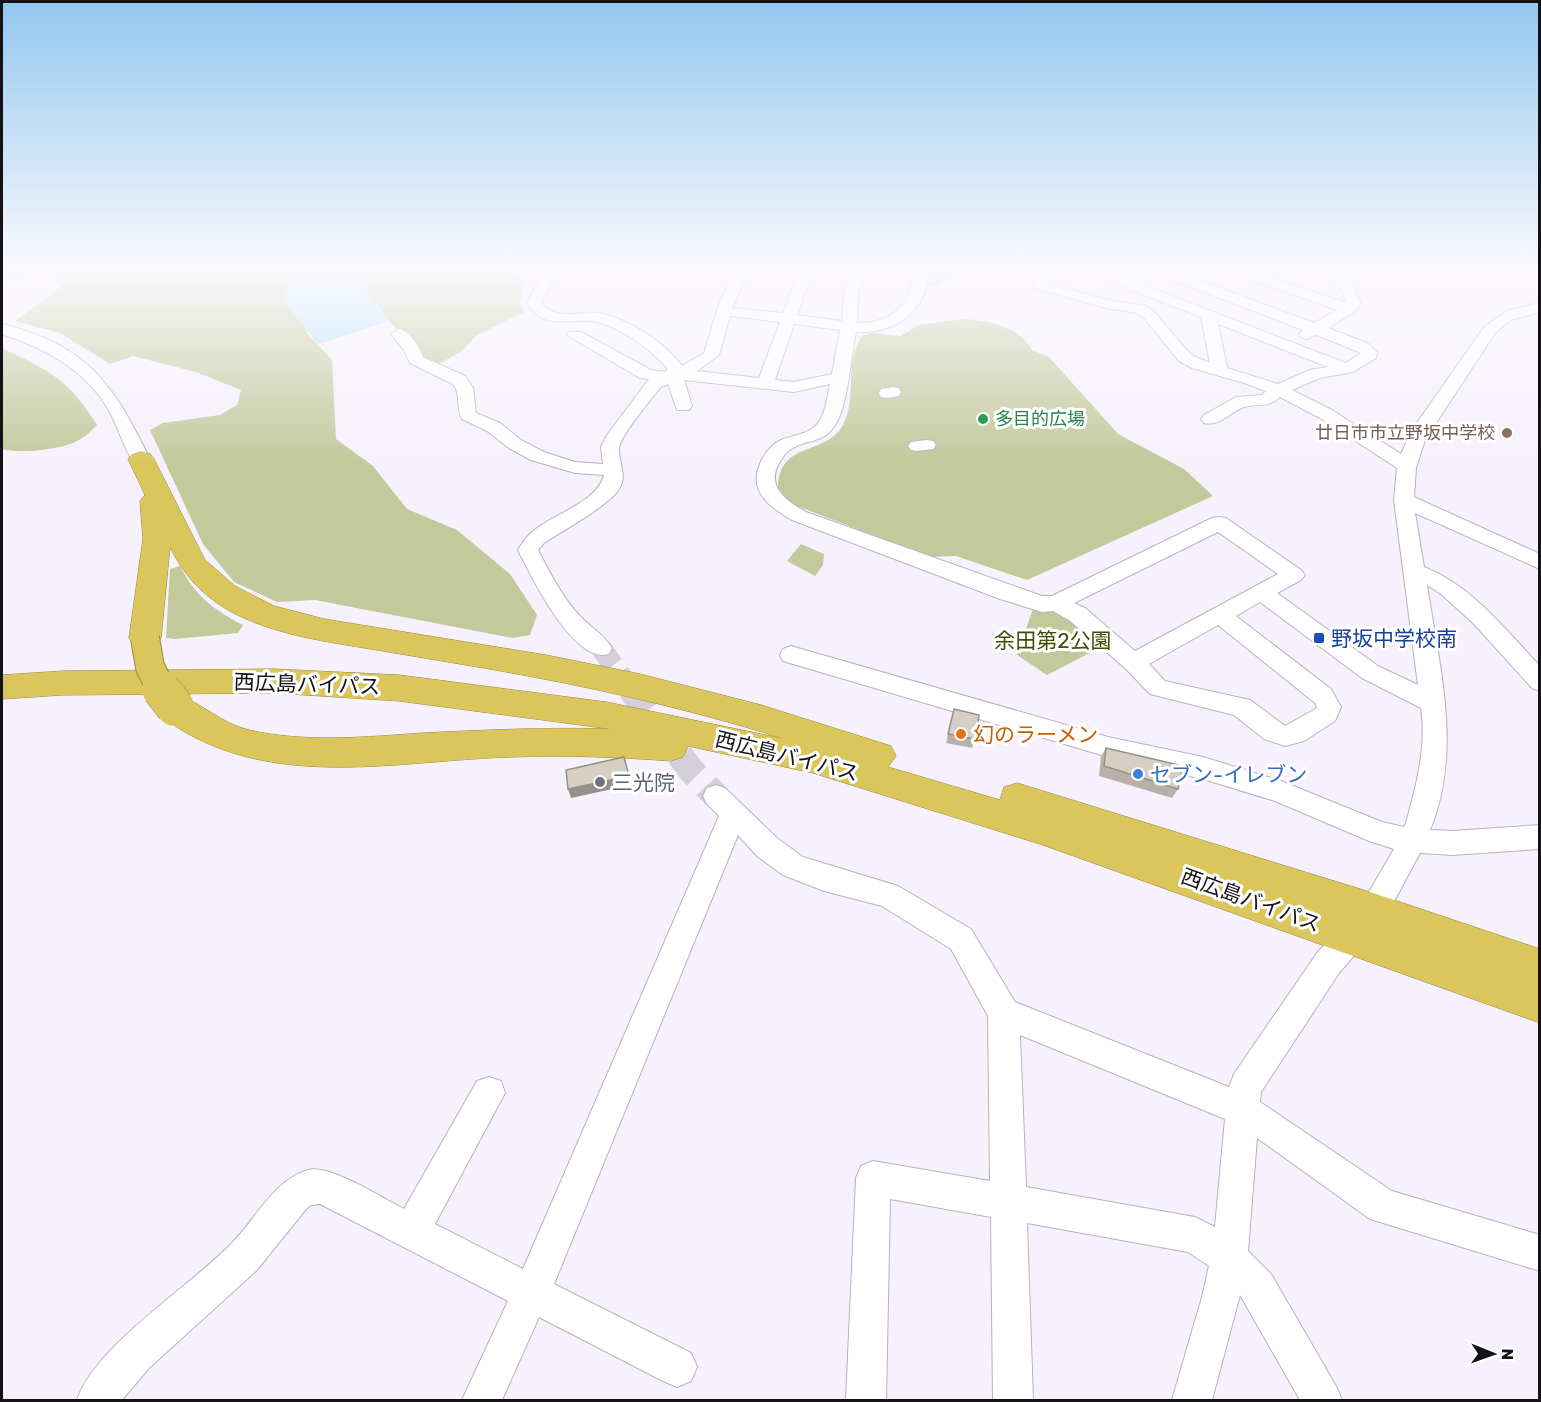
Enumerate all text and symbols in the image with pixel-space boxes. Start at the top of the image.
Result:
place label: 多目的広場 [995,408,1085,430]
marker: 多目的広場 [976,412,990,426]
place label: 廿日市市立野坂中学校 [1315,422,1495,444]
marker: 廿日市市立野坂中学校 [1500,426,1514,440]
place label: 野坂中学校南 [1331,626,1457,651]
park label: 余田第2公園 [994,628,1112,653]
marker: 野坂中学校南 [1312,631,1326,645]
street label: 西広島バイパス [233,669,381,699]
place label: 幻のラーメン [973,722,1098,747]
street label: 西広島バイパス [713,726,861,786]
marker: 幻のラーメン [954,727,968,741]
place label: セブン-イレブン [1150,762,1307,787]
marker: セブン-イレブン [1131,767,1145,781]
place label: 三光院 [612,770,675,795]
marker: 三光院 [593,775,607,789]
street label: 西広島バイパス [1178,863,1324,937]
north arrow [1463,1324,1523,1384]
text: N [1498,1348,1517,1360]

